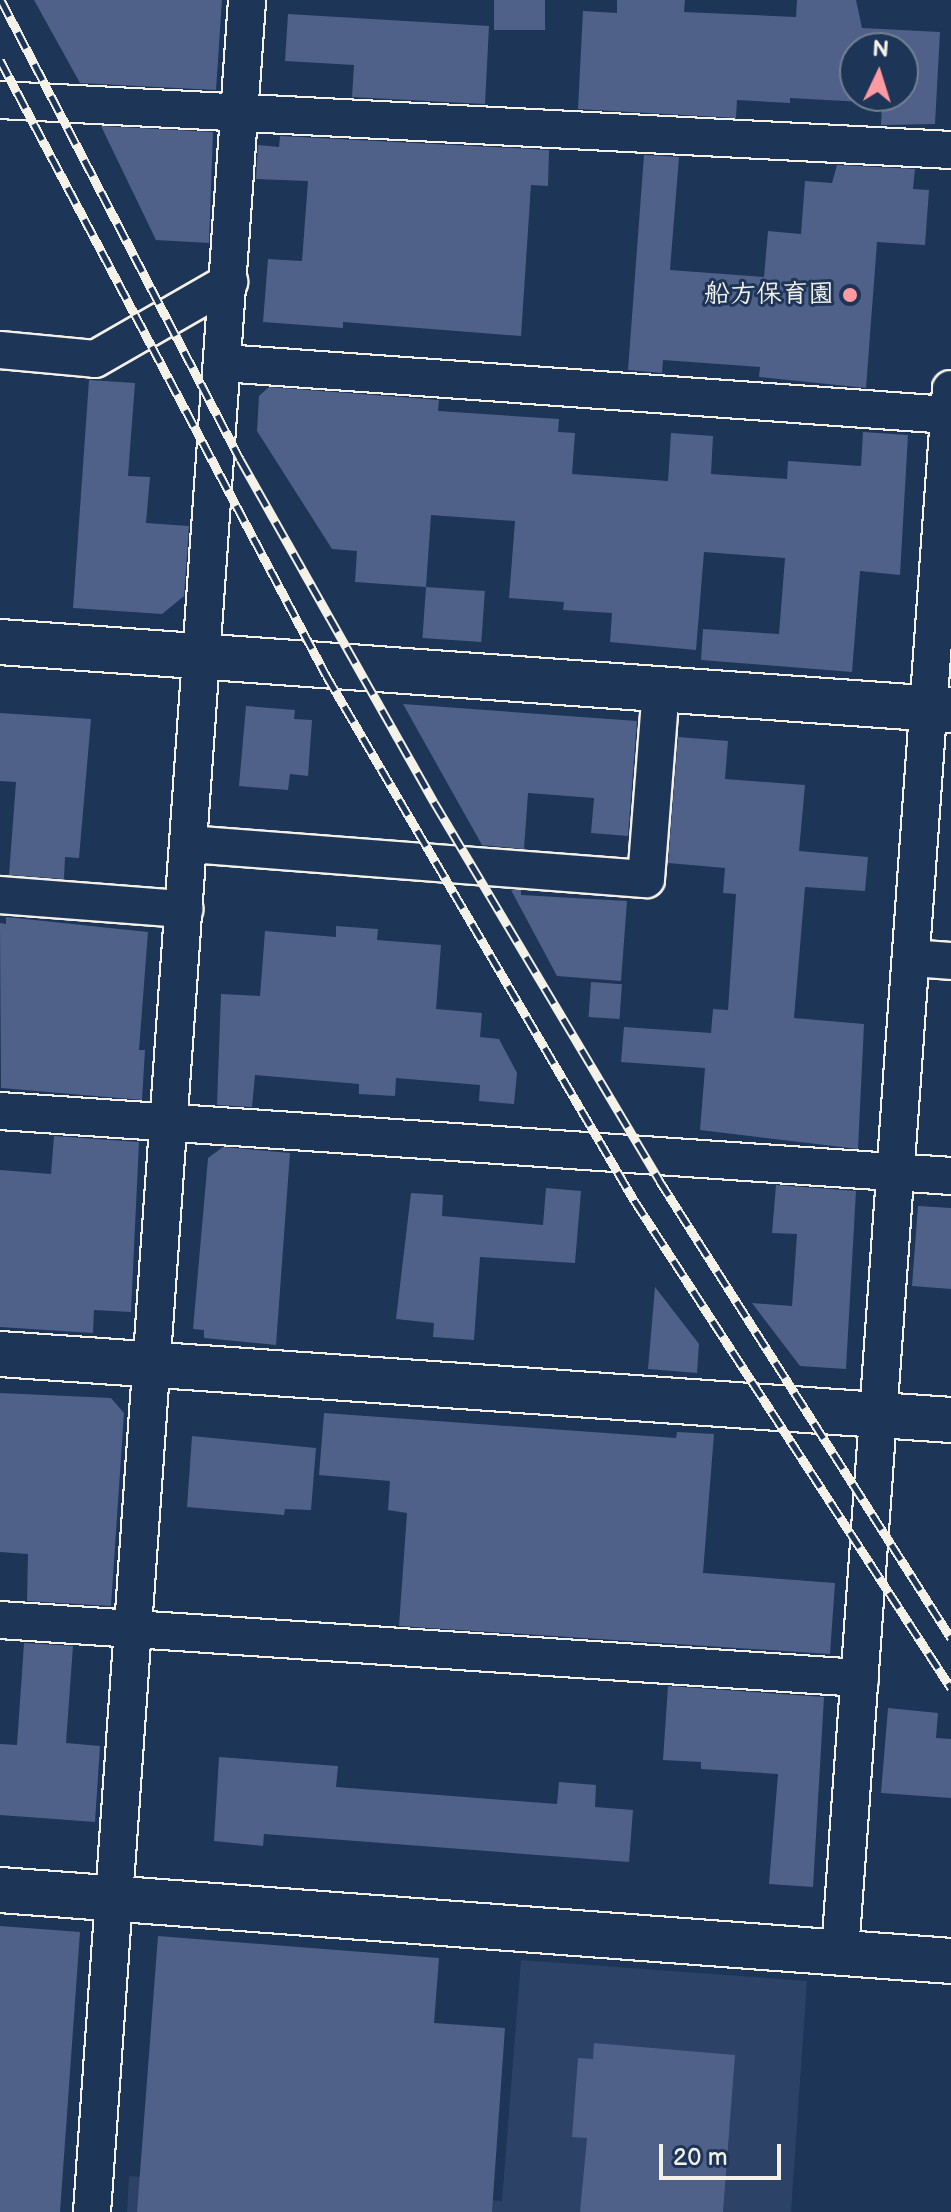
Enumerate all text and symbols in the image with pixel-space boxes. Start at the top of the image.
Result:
north arrow [839,32,919,112]
text: N [871,36,890,64]
place label: 船方保育園 [704,279,834,311]
marker: 船方保育園 [841,286,859,304]
scale bar [663,2128,785,2178]
text: 20 m [673,2143,728,2172]

